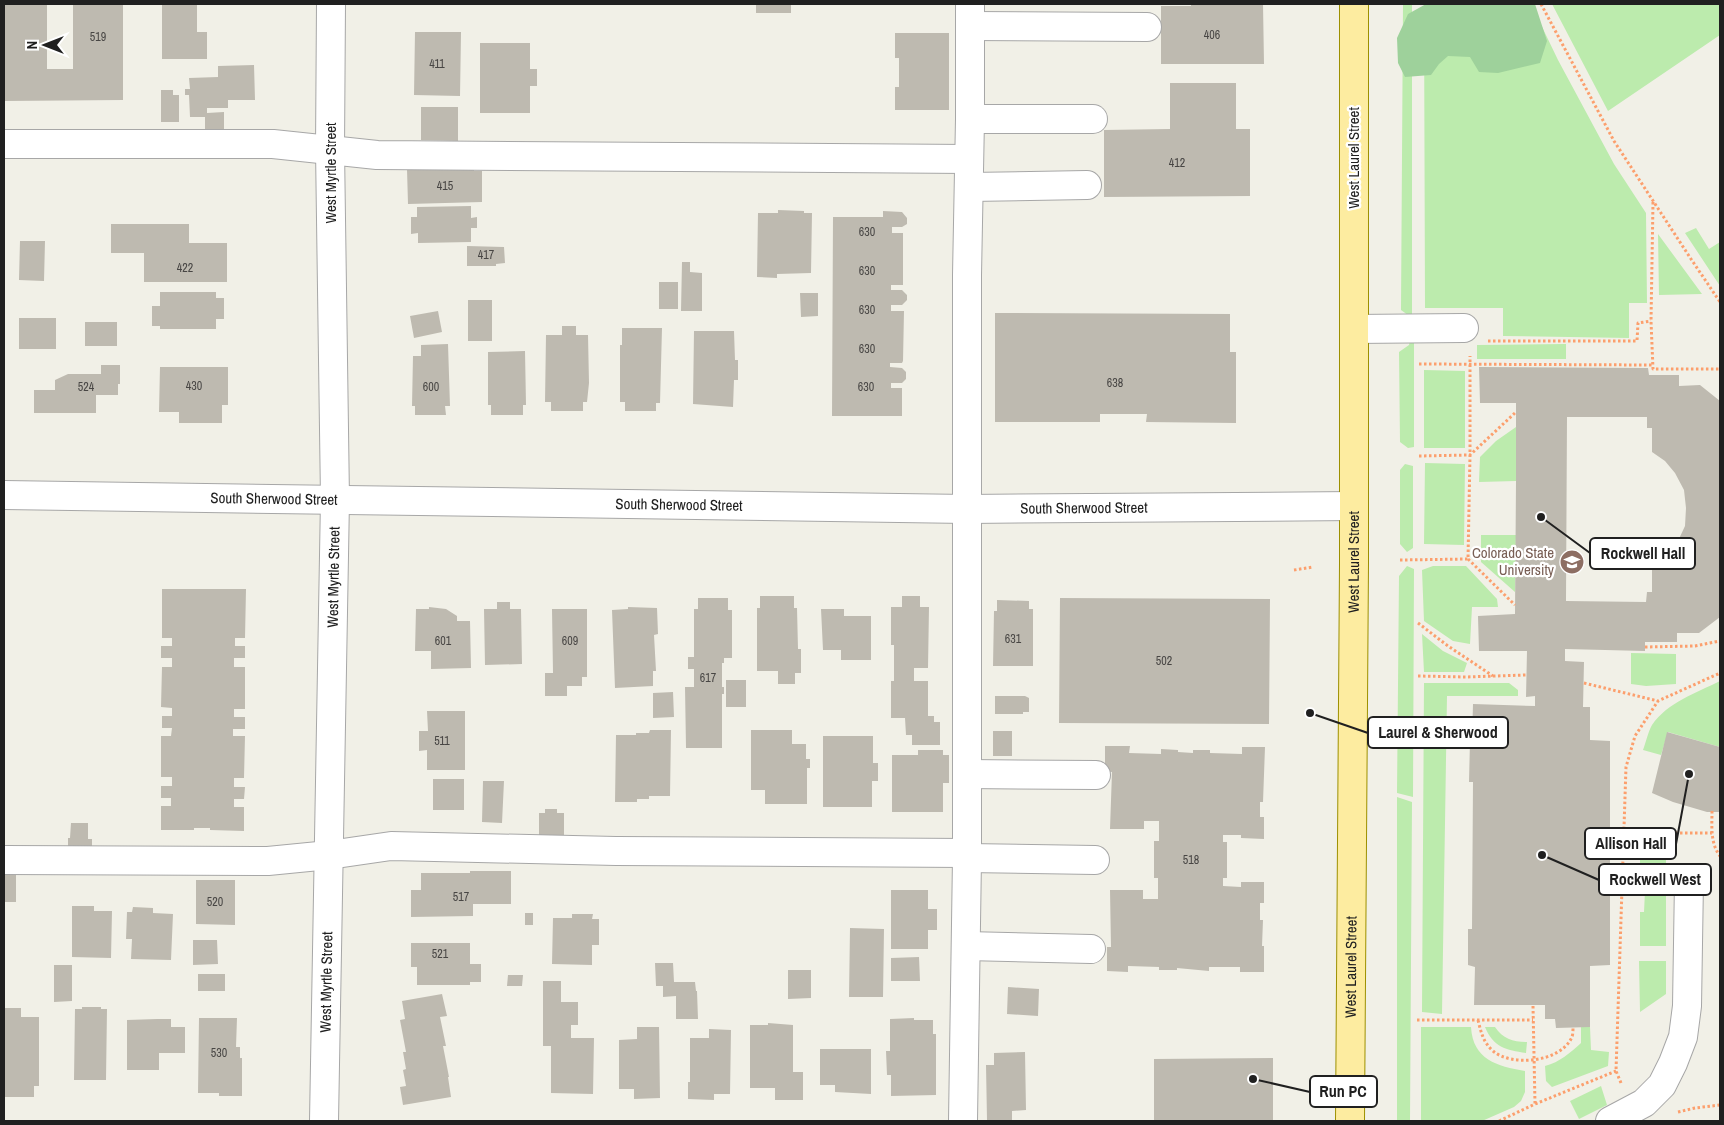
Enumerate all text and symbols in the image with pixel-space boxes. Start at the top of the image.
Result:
north arrow [20,20,70,70]
house number: 406 [1204,27,1220,43]
house number: 519 [90,29,106,45]
text: N [23,41,41,49]
house number: 411 [429,56,445,72]
street label: West Laurel Street [1343,107,1364,209]
street label: West Myrtle Street [320,122,341,223]
house number: 412 [1169,155,1185,171]
house number: 415 [437,178,454,194]
house number: 630 [859,224,875,240]
house number: 417 [478,247,495,263]
house number: 422 [177,260,193,276]
house number: 630 [859,263,875,279]
house number: 630 [859,302,875,318]
house number: 630 [859,341,875,357]
house number: 638 [1107,375,1123,391]
house number: 430 [186,378,202,394]
house number: 524 [78,379,95,395]
house number: 600 [423,379,439,395]
house number: 630 [858,379,874,395]
street label: South Sherwood Street [210,487,338,510]
street label: South Sherwood Street [615,493,743,516]
street label: South Sherwood Street [1020,497,1148,519]
street label: West Laurel Street [1343,511,1364,613]
street label: West Myrtle Street [322,526,345,628]
callout: Rockwell Hall [1590,538,1695,569]
place label: Colorado State University [1472,542,1555,580]
text: Rockwell Hall [1601,542,1685,564]
school or university icon: Colorado State University [1559,549,1585,575]
house number: 631 [1005,631,1022,647]
house number: 601 [435,633,452,649]
house number: 609 [562,633,578,649]
house number: 502 [1156,653,1172,669]
house number: 617 [700,670,717,686]
callout: Laurel & Sherwood [1368,717,1508,748]
text: Laurel & Sherwood [1378,721,1498,743]
house number: 511 [434,733,450,749]
callout: Allison Hall [1585,828,1676,859]
text: Allison Hall [1595,832,1667,854]
house number: 518 [1183,852,1199,868]
callout: Rockwell West [1599,864,1711,895]
text: Rockwell West [1609,868,1701,890]
house number: 517 [453,889,470,905]
house number: 520 [207,894,223,910]
street label: West Laurel Street [1340,915,1361,1018]
street label: West Myrtle Street [315,931,337,1033]
house number: 521 [432,946,449,962]
house number: 530 [211,1045,227,1061]
callout: Run PC [1310,1076,1377,1107]
text: Run PC [1319,1080,1367,1102]

